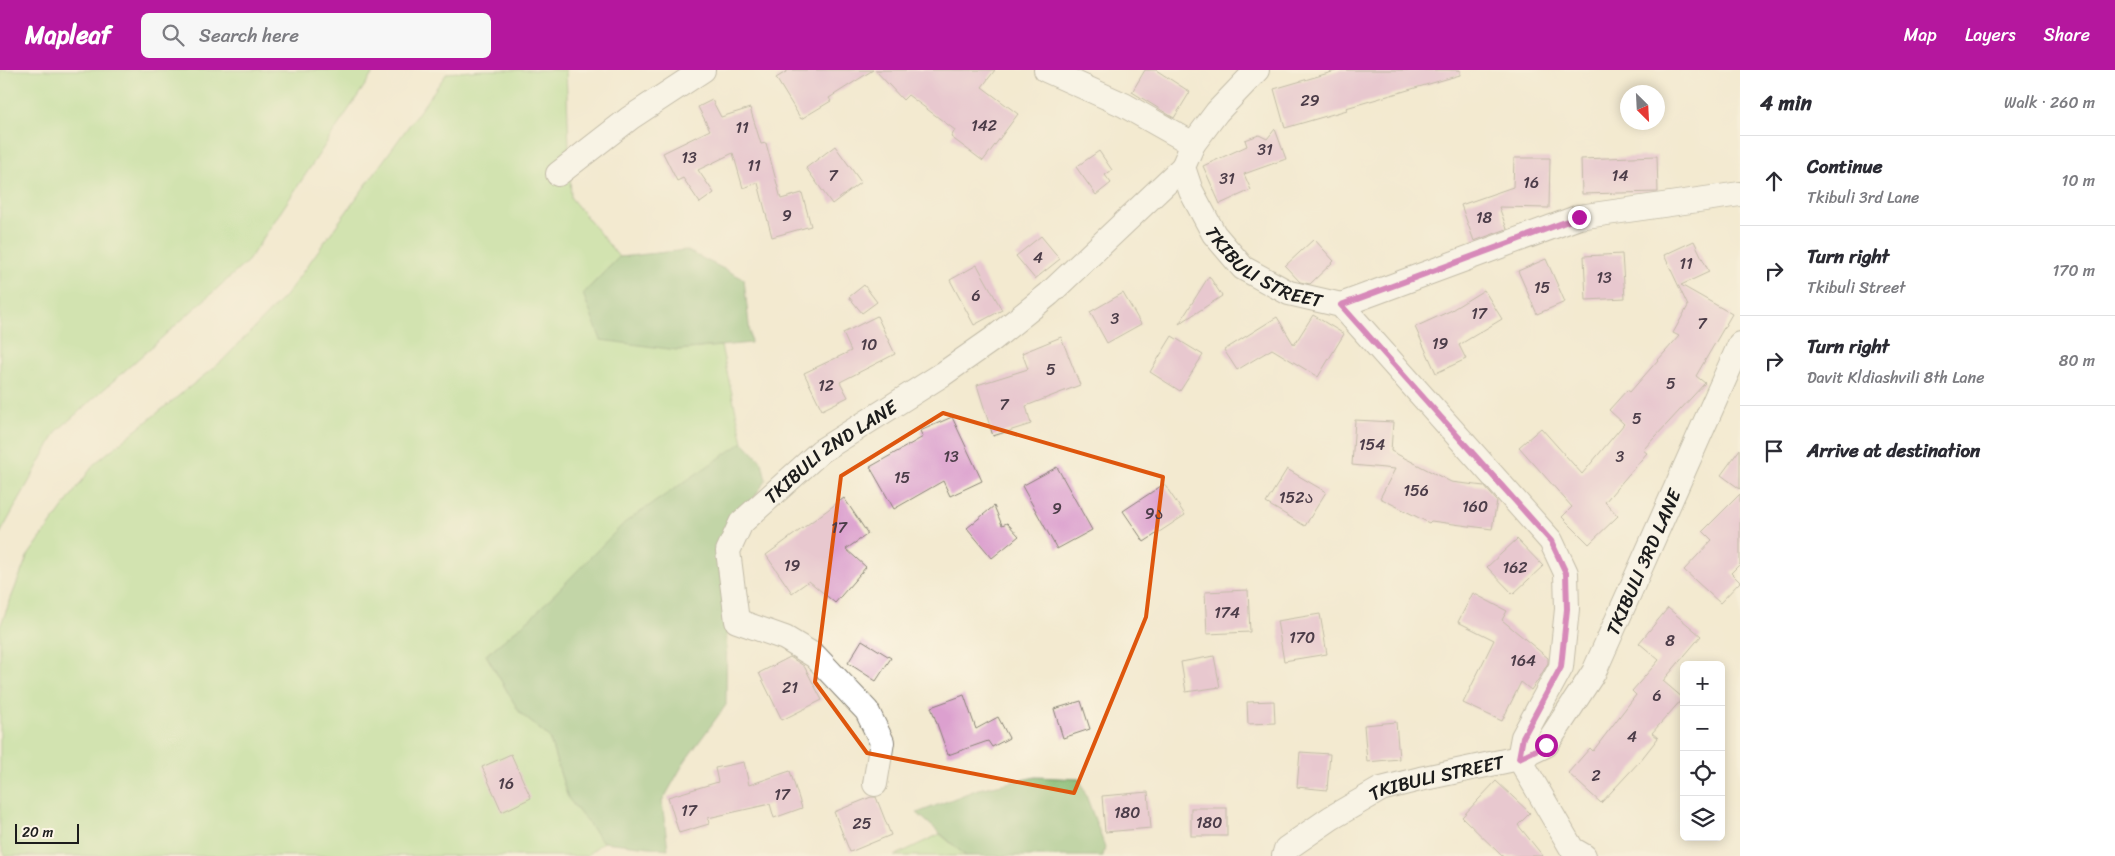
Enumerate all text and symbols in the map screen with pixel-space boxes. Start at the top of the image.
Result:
search box [141,13,491,58]
text: Mapleaf [25,14,111,56]
text: Search here [199,19,299,52]
text: Map [1904,19,1937,51]
text: Layers [1965,19,2016,51]
text: Share [2044,19,2090,51]
icon: search [159,21,187,49]
text: 4 min [1760,84,1812,122]
north arrow [1620,85,1665,130]
house number: 29 [1300,86,1320,115]
text: Walk · 260 m [2004,88,2095,117]
house number: 142 [971,111,997,140]
house number: 11 [735,113,749,142]
house number: 31 [1257,135,1273,164]
house number: 13 [681,143,697,172]
text: Continue [1807,150,1883,183]
house number: 11 [747,151,761,180]
house number: 7 [828,161,838,190]
house number: 14 [1612,161,1628,190]
house number: 31 [1219,164,1235,193]
text: 10 m [2062,166,2095,195]
icon: ahead [1760,167,1788,195]
house number: 16 [1523,168,1539,197]
text: Tkibuli 3rd Lane [1807,183,1919,212]
house number: 9 [782,201,792,230]
house number: 18 [1476,203,1493,232]
route end [1568,206,1591,229]
street label: TKIBULI STREET [1196,220,1327,317]
text: Turn right [1807,240,1889,273]
house number: 4 [1033,243,1043,272]
house number: 11 [1679,249,1693,278]
text: 170 m [2052,256,2095,285]
icon: right [1760,257,1788,285]
house number: 13 [1596,263,1612,292]
house number: 15 [1534,273,1551,302]
text: Tkibuli Street [1807,273,1906,302]
house number: 6 [971,281,981,310]
house number: 17 [1471,299,1488,328]
house number: 3 [1111,304,1120,333]
house number: 7 [1697,309,1707,338]
house number: 19 [1432,329,1449,358]
house number: 10 [861,330,877,359]
text: Turn right [1807,330,1889,363]
text: 80 m [2059,346,2095,375]
icon: right [1760,347,1788,375]
house number: 5 [1046,355,1056,384]
text: Davit Kldiashvili 8th Lane [1807,363,1984,392]
house number: 5 [1666,369,1676,398]
house number: 12 [818,371,834,400]
street label: TKIBULI 2ND LANE [756,390,905,512]
house number: 7 [999,390,1009,419]
house number: 5 [1632,404,1642,433]
house number: 154 [1359,430,1385,459]
text: Arrive at destination [1807,434,1980,467]
icon: arrive [1760,437,1788,465]
house number: 13 [943,442,959,471]
house number: 3 [1616,442,1625,471]
house number: 15 [894,463,911,492]
house number: 156 [1403,476,1429,505]
street label: TKIBULI 3RD LANE [1596,482,1691,641]
house number: 152ა [1279,483,1313,512]
house number: 160 [1462,492,1488,521]
house number: 9 [1052,494,1062,523]
house number: 9ა [1145,499,1163,528]
house number: 17 [831,513,848,542]
house number: 19 [784,551,801,580]
house number: 162 [1502,553,1528,582]
house number: 174 [1214,598,1240,627]
house number: 170 [1289,623,1315,652]
house number: 8 [1665,626,1675,655]
house number: 164 [1510,646,1536,675]
map controls [1680,661,1725,841]
button: + [1680,661,1725,706]
house number: 21 [782,673,798,702]
house number: 6 [1652,681,1662,710]
button: − [1680,706,1725,751]
house number: 4 [1627,722,1637,751]
route start [1535,734,1558,757]
street label: TKIBULI STREET [1362,745,1507,810]
button: locate [1680,751,1725,796]
house number: 2 [1591,761,1601,790]
house number: 16 [498,769,514,798]
house number: 17 [774,780,791,809]
house number: 17 [681,796,698,825]
button: layers [1680,796,1725,841]
house number: 180 [1114,798,1140,827]
house number: 180 [1196,808,1222,837]
house number: 25 [852,809,872,838]
text: 20 m [22,820,53,845]
scale bar [15,821,79,844]

